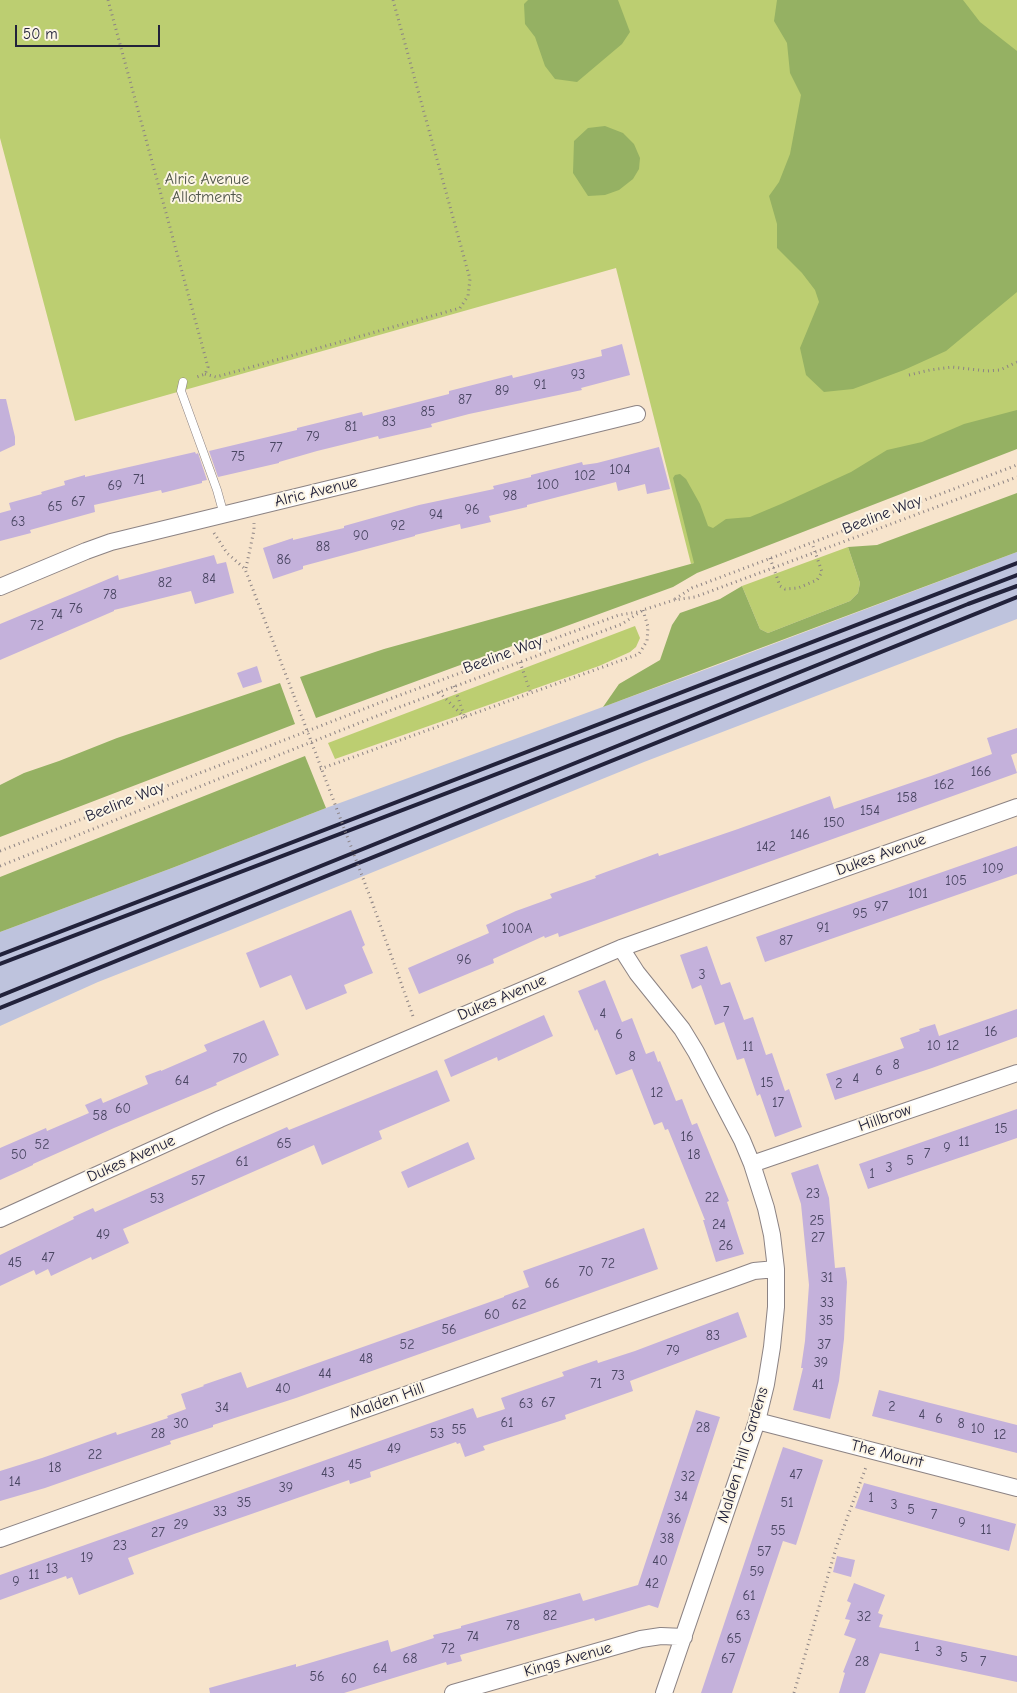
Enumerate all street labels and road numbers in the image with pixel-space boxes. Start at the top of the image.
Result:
street label: Alric Avenue [273,472,359,512]
street label: Beeline Way [840,491,924,539]
street label: Beeline Way [460,632,546,678]
street label: Beeline Way [83,777,167,827]
street label: Dukes Avenue [833,830,929,880]
street label: Dukes Avenue [455,971,549,1025]
street label: Hillbrow [856,1100,914,1136]
street label: Dukes Avenue [84,1131,178,1187]
street label: Malden Hill [347,1379,427,1423]
street label: Malden Hill Gardens [713,1385,773,1525]
street label: The Mount [849,1436,925,1472]
street label: Kings Avenue [522,1638,614,1682]

